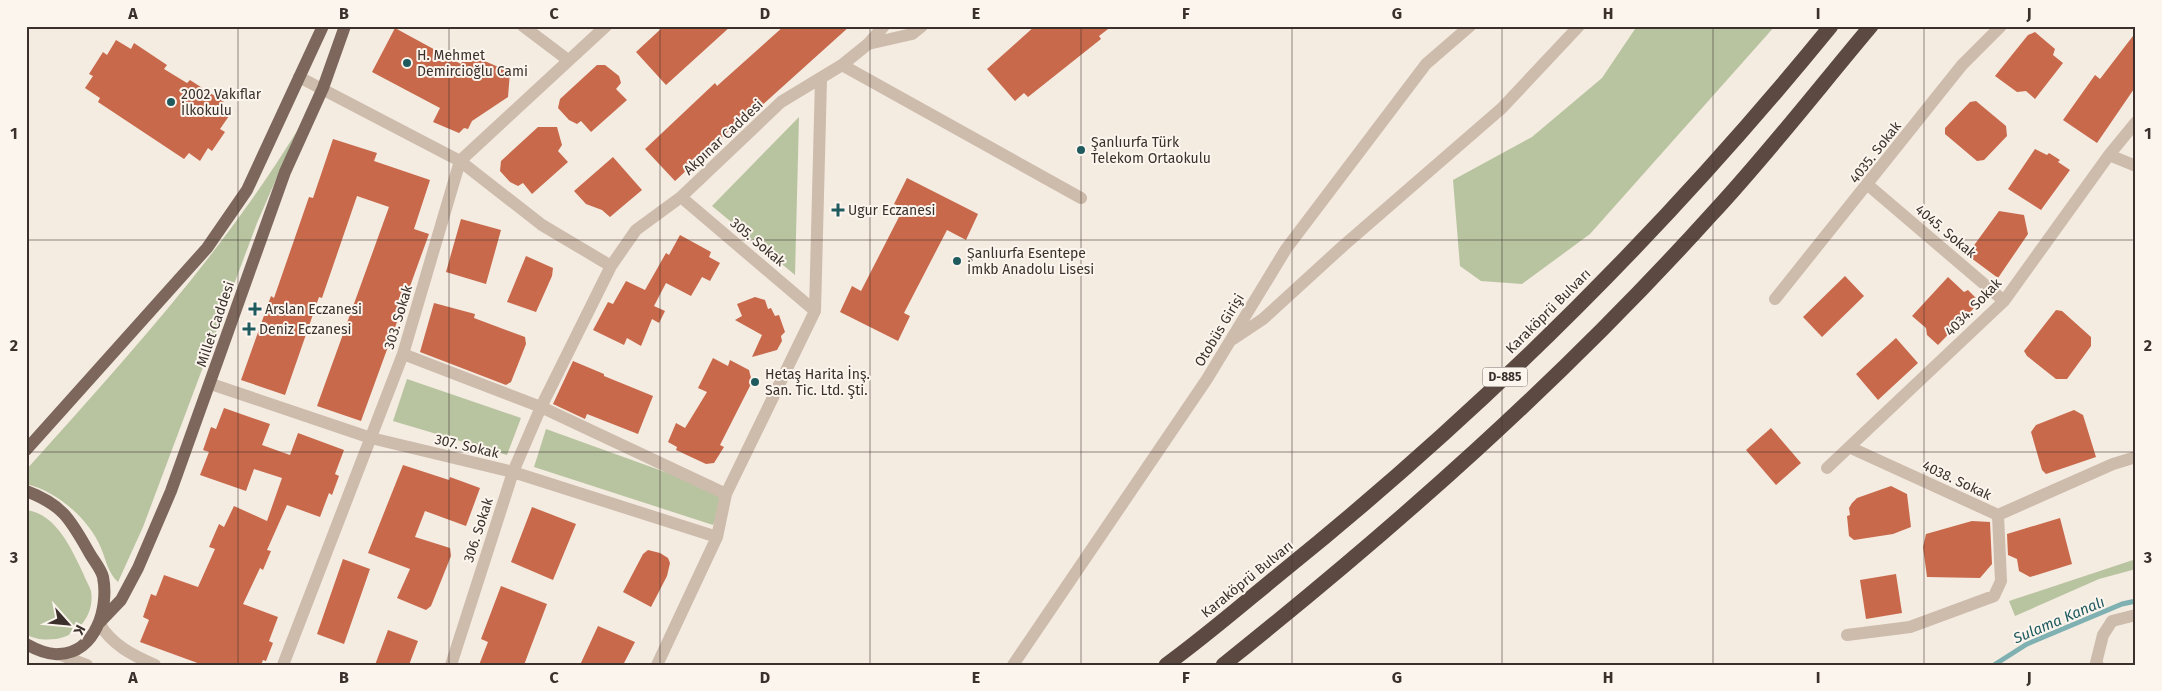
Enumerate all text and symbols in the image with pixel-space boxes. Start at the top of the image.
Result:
text: A [127,4,138,23]
text: B [339,4,349,23]
text: C [549,4,559,23]
text: D [760,4,770,23]
text: E [972,4,980,23]
text: F [1182,4,1190,23]
text: G [1392,4,1402,23]
text: H [1603,4,1613,23]
text: I [1816,4,1820,23]
text: J [2025,4,2032,23]
place label: H. Mehmet Demircioğlu Cami [417,47,528,80]
marker: H. Mehmet Demircioğlu Cami [401,57,413,69]
place label: 2002 Vakıflar İlkokulu [181,86,262,119]
marker: 2002 Vakıflar İlkokulu [165,96,177,108]
street label: Akpınar Caddesi [680,96,767,179]
street label: 4035. Sokak [1846,117,1905,187]
text: 1 [10,124,18,143]
text: 1 [2144,124,2152,143]
place label: Şanlıurfa Türk Telekom Ortaokulu [1091,134,1211,167]
marker: Şanlıurfa Türk Telekom Ortaokulu [1075,144,1087,156]
street label: 4045. Sokak [1912,201,1980,262]
place label: Ugur Eczanesi [848,202,935,219]
marker: Ugur Eczanesi [832,204,844,216]
street label: 305. Sokak [727,215,789,271]
place label: Şanlıurfa Esentepe İmkb Anadolu Lisesi [967,245,1094,278]
marker: Şanlıurfa Esentepe İmkb Anadolu Lisesi [951,255,963,267]
street label: Karaköprü Bulvarı [1502,265,1594,357]
street label: 4034. Sokak [1942,274,2006,340]
street label: Millet Caddesi [193,279,238,369]
street label: 303. Sokak [381,282,417,351]
street label: Otobüs Girişi [1191,291,1248,370]
place label: Arslan Eczanesi [265,301,362,318]
marker: Arslan Eczanesi [249,303,261,315]
place label: Deniz Eczanesi [259,321,351,338]
marker: Deniz Eczanesi [243,323,255,335]
text: 2 [10,336,18,355]
text: 2 [2144,336,2152,355]
place label: Hetaş Harita İnş. San. Tic. Ltd. Şti. [765,365,870,399]
road number: D-885 [1482,368,1528,387]
marker: Hetaş Harita İnş. San. Tic. Ltd. Şti. [749,376,761,388]
street label: 307. Sokak [433,431,501,462]
street label: 4038. Sokak [1919,457,1995,504]
street label: 306. Sokak [460,495,497,565]
street label: Karaköprü Bulvarı [1198,537,1297,622]
text: 3 [9,548,18,567]
text: 3 [2143,548,2152,567]
water label: Sulama Kanalı [2010,593,2107,648]
north arrow [42,598,92,648]
text: K [69,622,89,638]
text: A [127,668,138,687]
text: B [339,668,349,687]
text: C [549,668,559,687]
text: D [760,668,770,687]
text: E [972,668,980,687]
text: F [1182,668,1190,687]
text: G [1392,668,1402,687]
text: H [1603,668,1613,687]
text: I [1816,668,1820,687]
text: J [2025,668,2032,687]

